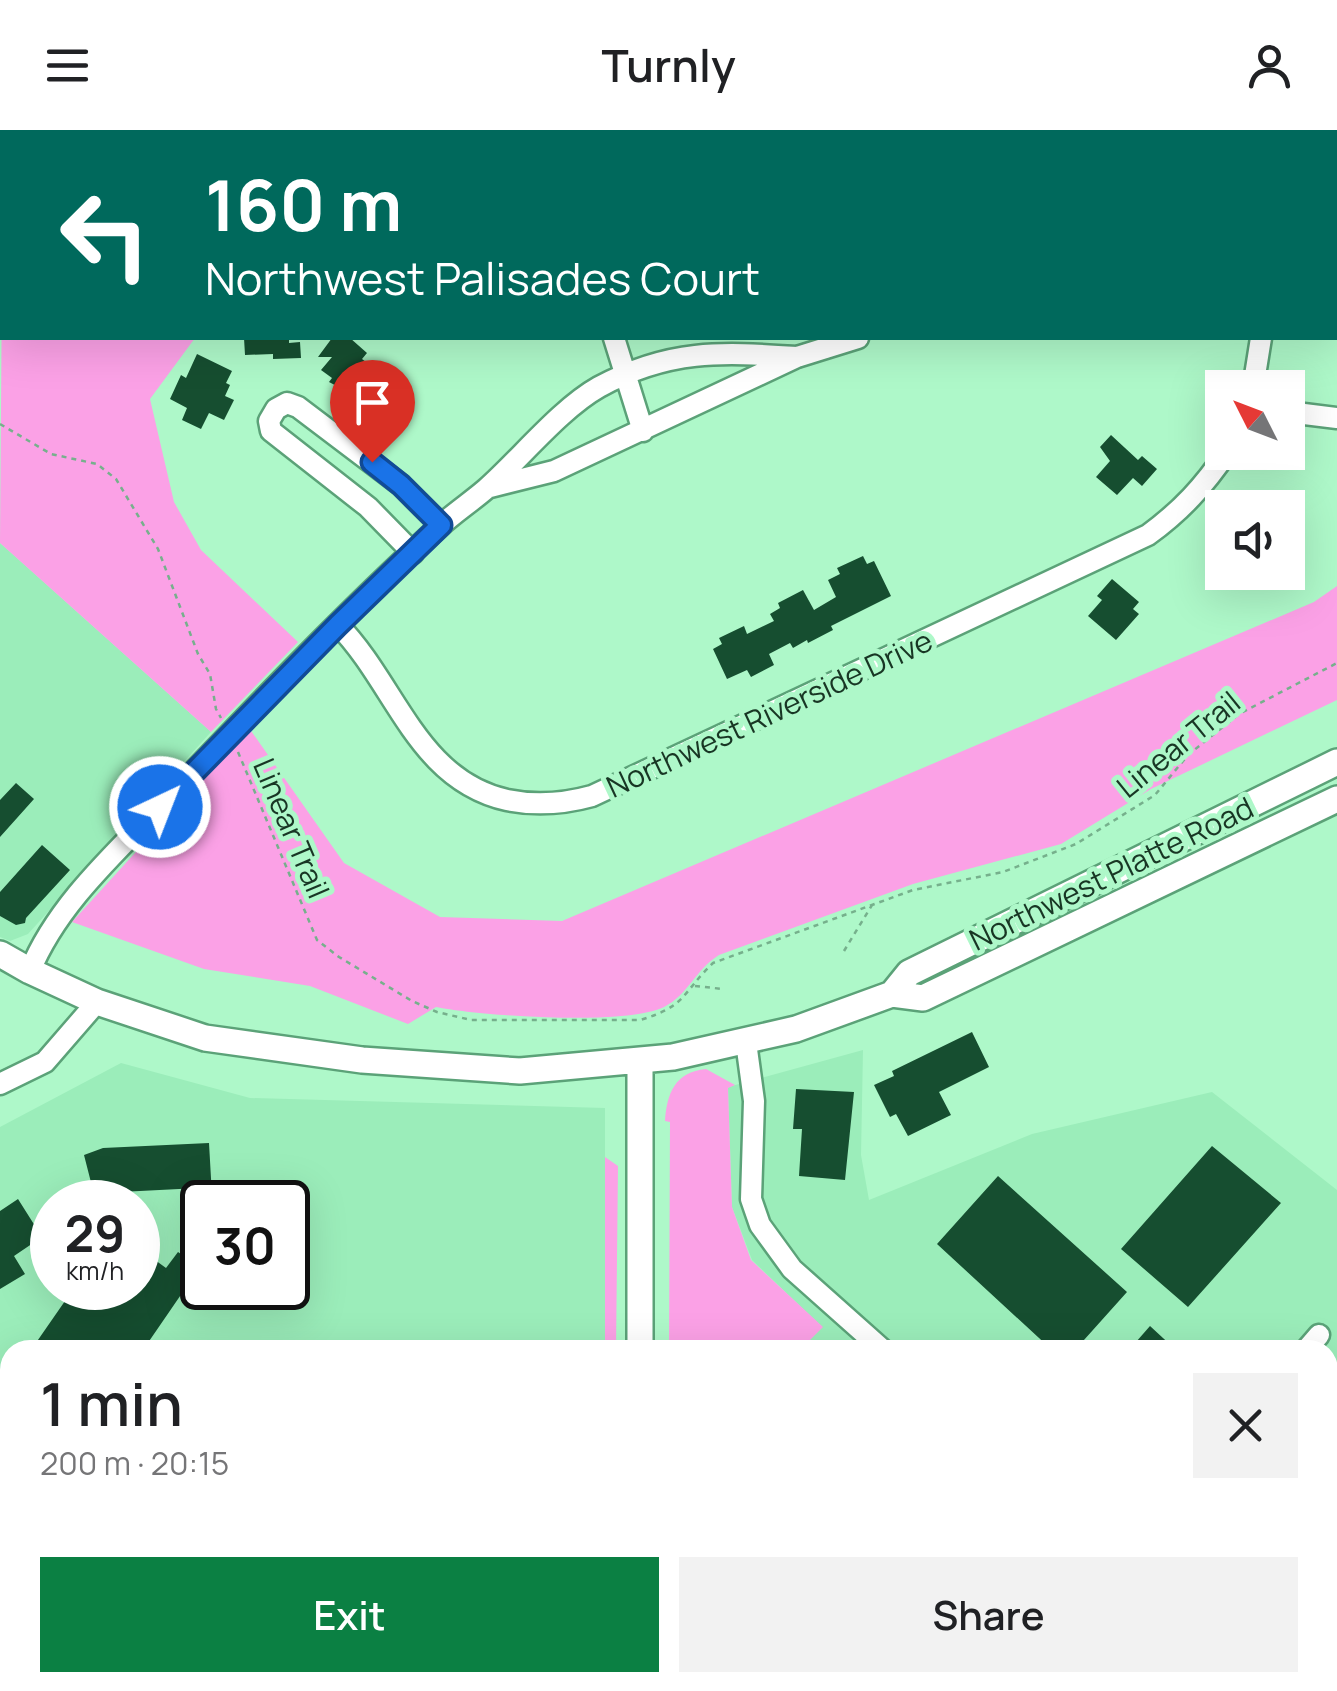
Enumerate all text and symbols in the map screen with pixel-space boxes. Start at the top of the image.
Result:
text: Turnly [601,34,736,96]
icon: menu [40,38,95,93]
icon: person [1242,38,1297,93]
text: 160 m [205,156,402,252]
icon: left [40,170,170,300]
text: Northwest Palisades Court [205,247,760,309]
pin [330,360,415,463]
north arrow [1205,370,1305,470]
map controls [1205,370,1305,590]
icon: arrive [345,375,400,430]
button: sound [1205,490,1305,590]
street label: Northwest Riverside Drive [599,619,939,807]
street label: Linear Trail [1108,681,1248,807]
street label: Linear Trail [244,752,340,904]
position arrow [108,755,212,859]
street label: Northwest Platte Road [962,786,1260,960]
speed limit sign: 30 [180,1180,310,1310]
text: 29 [65,1199,125,1267]
text: km/h [66,1253,124,1288]
text: 1 min [40,1362,183,1444]
button: close [1193,1373,1298,1478]
text: 200 m · 20:15 [40,1441,229,1485]
button: Exit [40,1557,659,1672]
button: Share [679,1557,1298,1672]

